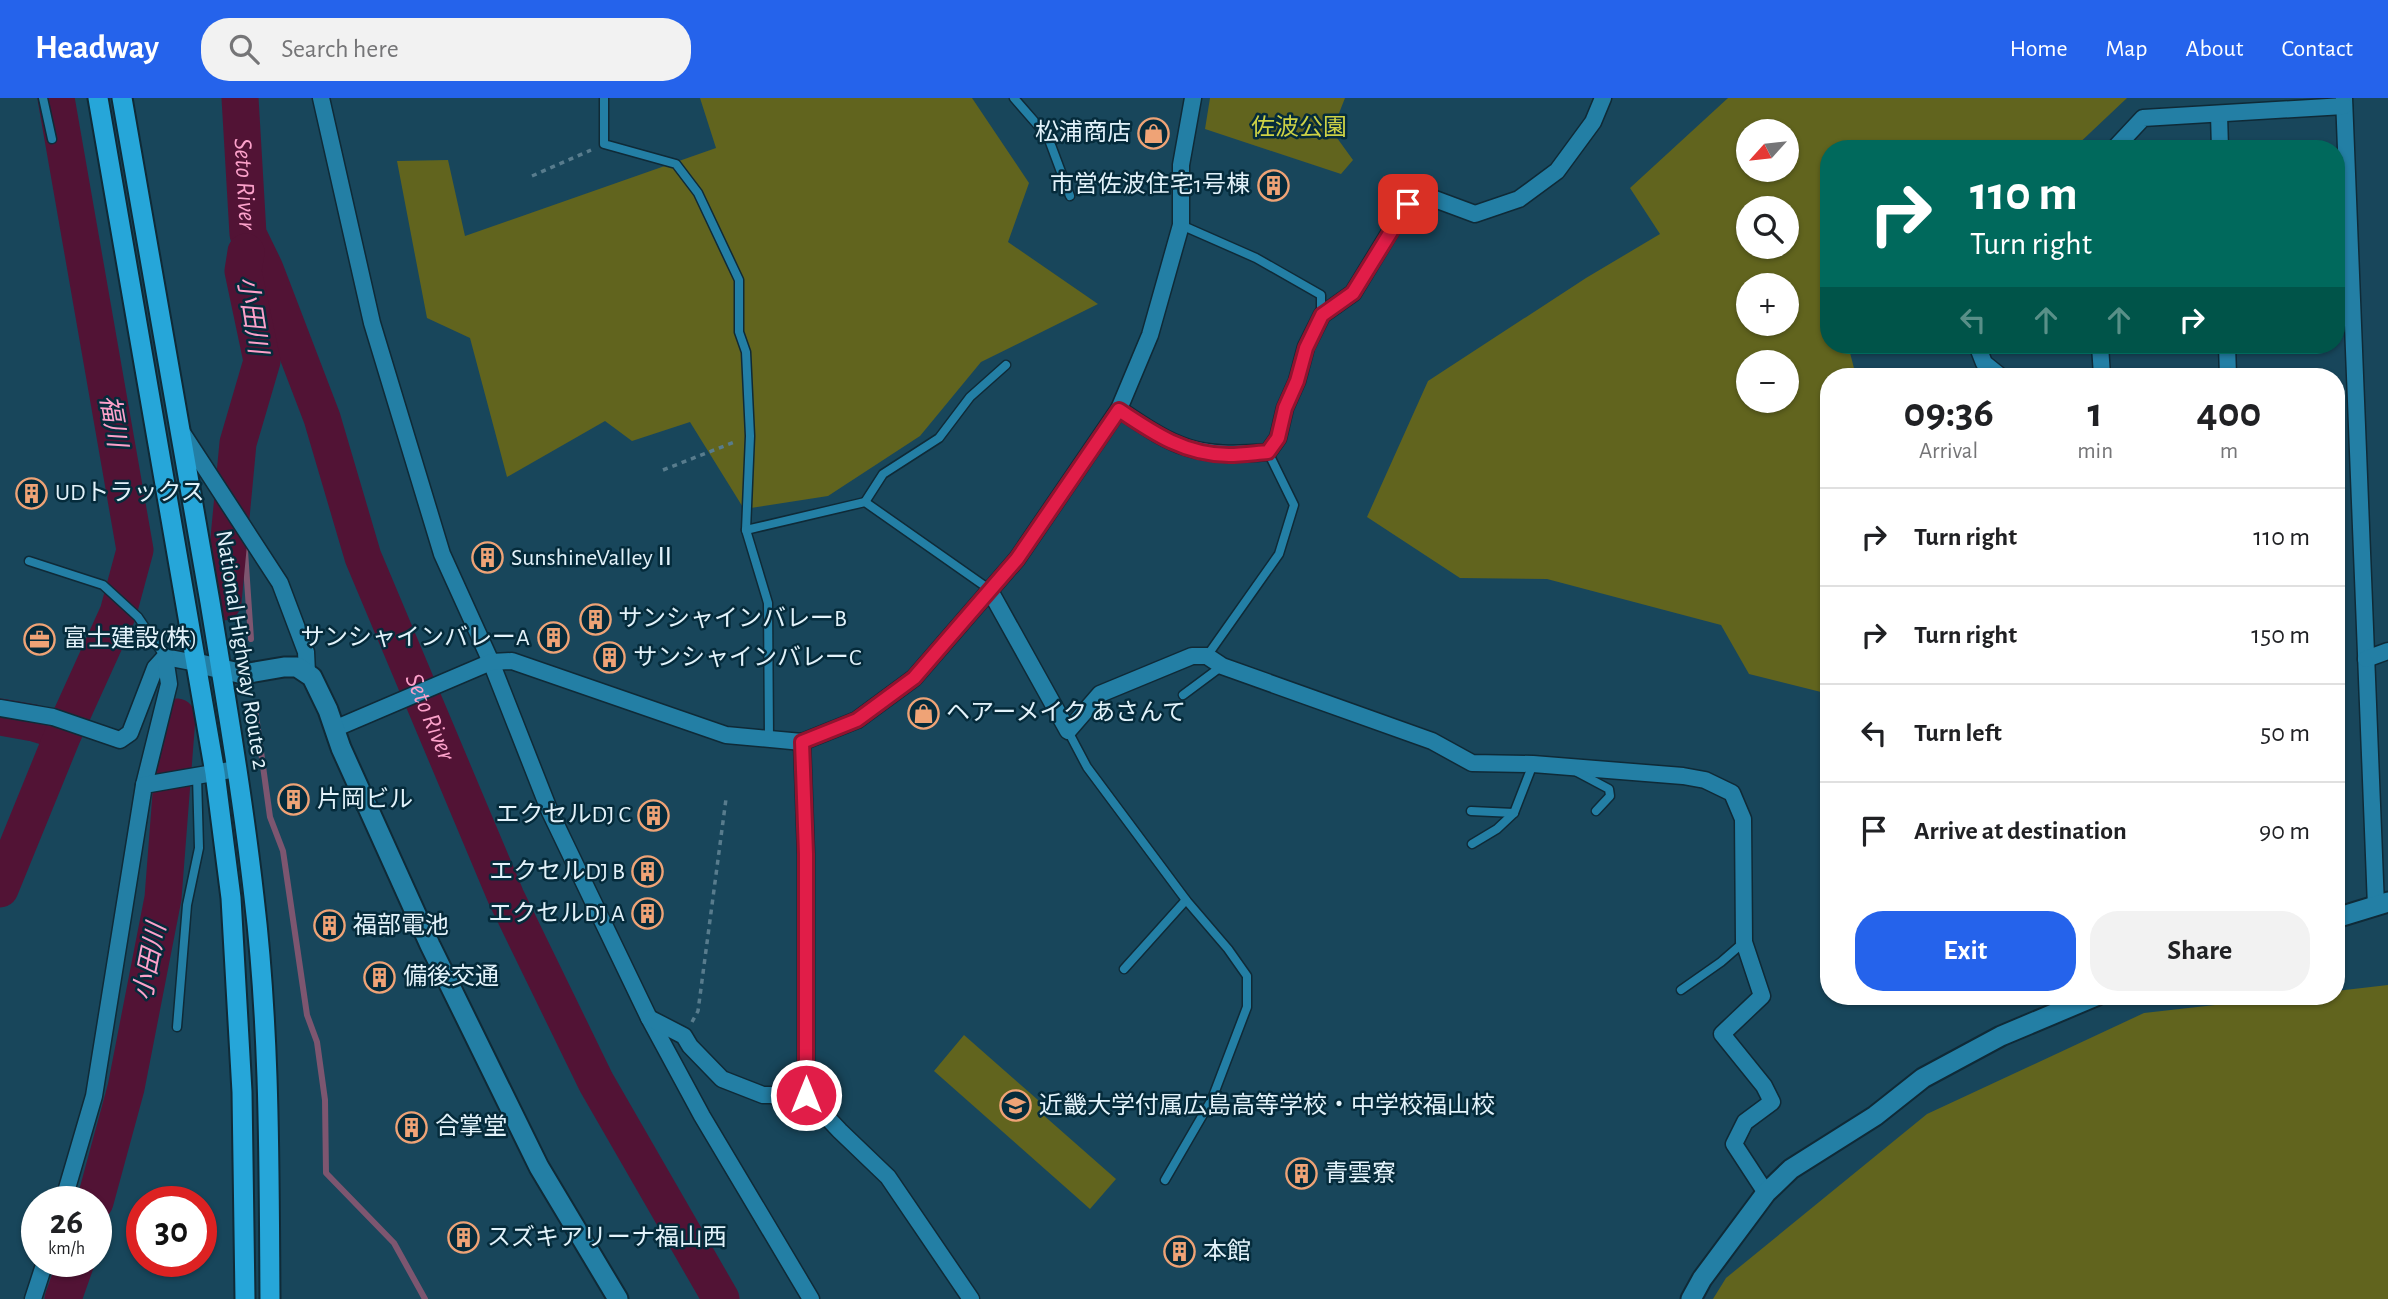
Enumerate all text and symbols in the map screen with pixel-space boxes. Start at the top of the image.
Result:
search box [201,18,691,81]
icon: search [225,30,263,68]
text: Headway [35,32,159,65]
text: Search here [281,36,399,62]
text: Home [2010,37,2068,61]
text: Map [2106,37,2148,61]
text: About [2186,37,2243,61]
text: Contact [2281,37,2353,61]
park label: 佐波公園 [1251,114,1347,140]
shop icon: 松浦商店 [1137,116,1171,150]
place label: 松浦商店 [1035,119,1131,145]
north arrow [1736,119,1799,182]
map controls [1736,119,1799,413]
water label: Seto River [229,137,261,232]
building icon: 市営佐波住宅1号棟 [1256,168,1290,202]
icon: right [1855,168,1946,259]
text: 110 m [1970,170,2078,219]
place label: 市営佐波住宅1号棟 [1050,171,1250,197]
pin [1378,174,1438,234]
icon: arrive [1389,185,1427,223]
button: search [1736,196,1799,259]
text: Turn right [1970,228,2092,260]
button: + [1736,273,1799,336]
water label: 小田川 [233,274,272,359]
icon: left [1954,301,1992,339]
icon: ahead [2027,301,2065,339]
icon: ahead [2100,301,2138,339]
icon: right [2173,301,2211,339]
button: − [1736,350,1799,413]
text: 09:36 [1904,392,1994,434]
text: 1 [2088,392,2103,434]
text: 400 [2197,392,2261,434]
water label: 福川 [96,393,132,452]
text: Arrival [1919,440,1978,463]
text: min [2077,440,2113,463]
text: m [2220,440,2238,463]
building icon: UDトラックス [15,476,49,510]
place label: UDトラックス [55,480,205,505]
icon: right [1855,518,1893,556]
text: Turn right [1914,524,2017,550]
text: 110 m [2253,524,2310,550]
street label: National Highway Route 2 [211,529,273,771]
building icon: SunshineValleyⅡ [471,541,505,575]
place label: SunshineValleyⅡ [511,546,677,570]
building icon: サンシャインバレーB [578,602,612,636]
place label: サンシャインバレーB [618,606,847,631]
icon: right [1855,616,1893,654]
building icon: サンシャインバレーA [536,621,570,655]
office icon: 富士建設(株) [23,622,57,656]
text: Turn right [1914,622,2017,648]
text: 150 m [2251,622,2310,648]
place label: 富士建設(株) [63,625,197,651]
place label: サンシャインバレーA [300,625,530,650]
building icon: サンシャインバレーC [593,641,627,675]
place label: サンシャインバレーC [633,645,861,670]
water label: Seto River [400,670,461,766]
shop icon: ヘアーメイク あさんて [906,696,940,730]
place label: ヘアーメイク あさんて [946,700,1186,725]
icon: left [1855,714,1893,752]
text: Turn left [1914,720,2002,746]
text: 50 m [2260,720,2310,746]
building icon: 片岡ビル [277,783,311,817]
place label: 片岡ビル [317,786,413,812]
building icon: エクセルDJ C [637,798,671,832]
place label: エクセルDJ C [496,802,631,827]
icon: arrive [1855,812,1893,850]
text: Arrive at destination [1914,818,2127,844]
text: 90 m [2259,818,2310,844]
building icon: エクセルDJ B [631,855,665,889]
place label: エクセルDJ B [489,859,625,884]
building icon: エクセルDJ A [631,897,665,931]
place label: エクセルDJ A [488,901,625,926]
building icon: 福部電池 [313,909,347,943]
button: Exit [1855,911,2076,991]
button: Share [2090,911,2310,991]
place label: 福部電池 [353,912,449,938]
water label: 小田川 [129,918,171,1003]
building icon: 備後交通 [363,960,397,994]
place label: 備後交通 [403,963,499,989]
position arrow [769,1058,843,1132]
school or university icon: 近畿大学付属広島高等学校・中学校福山校 [999,1089,1033,1123]
place label: 近畿大学付属広島高等学校・中学校福山校 [1039,1092,1495,1118]
building icon: 合掌堂 [395,1110,429,1144]
place label: 合掌堂 [435,1113,507,1139]
building icon: 青雲寮 [1284,1157,1318,1191]
place label: 青雲寮 [1324,1160,1396,1186]
speed limit sign: 30 [126,1186,217,1277]
text: 26 [50,1205,83,1240]
building icon: スズキアリーナ福山西 [447,1221,481,1255]
place label: スズキアリーナ福山西 [487,1224,727,1250]
building icon: 本館 [1163,1235,1197,1269]
place label: 本館 [1203,1238,1251,1264]
text: km/h [48,1240,85,1258]

